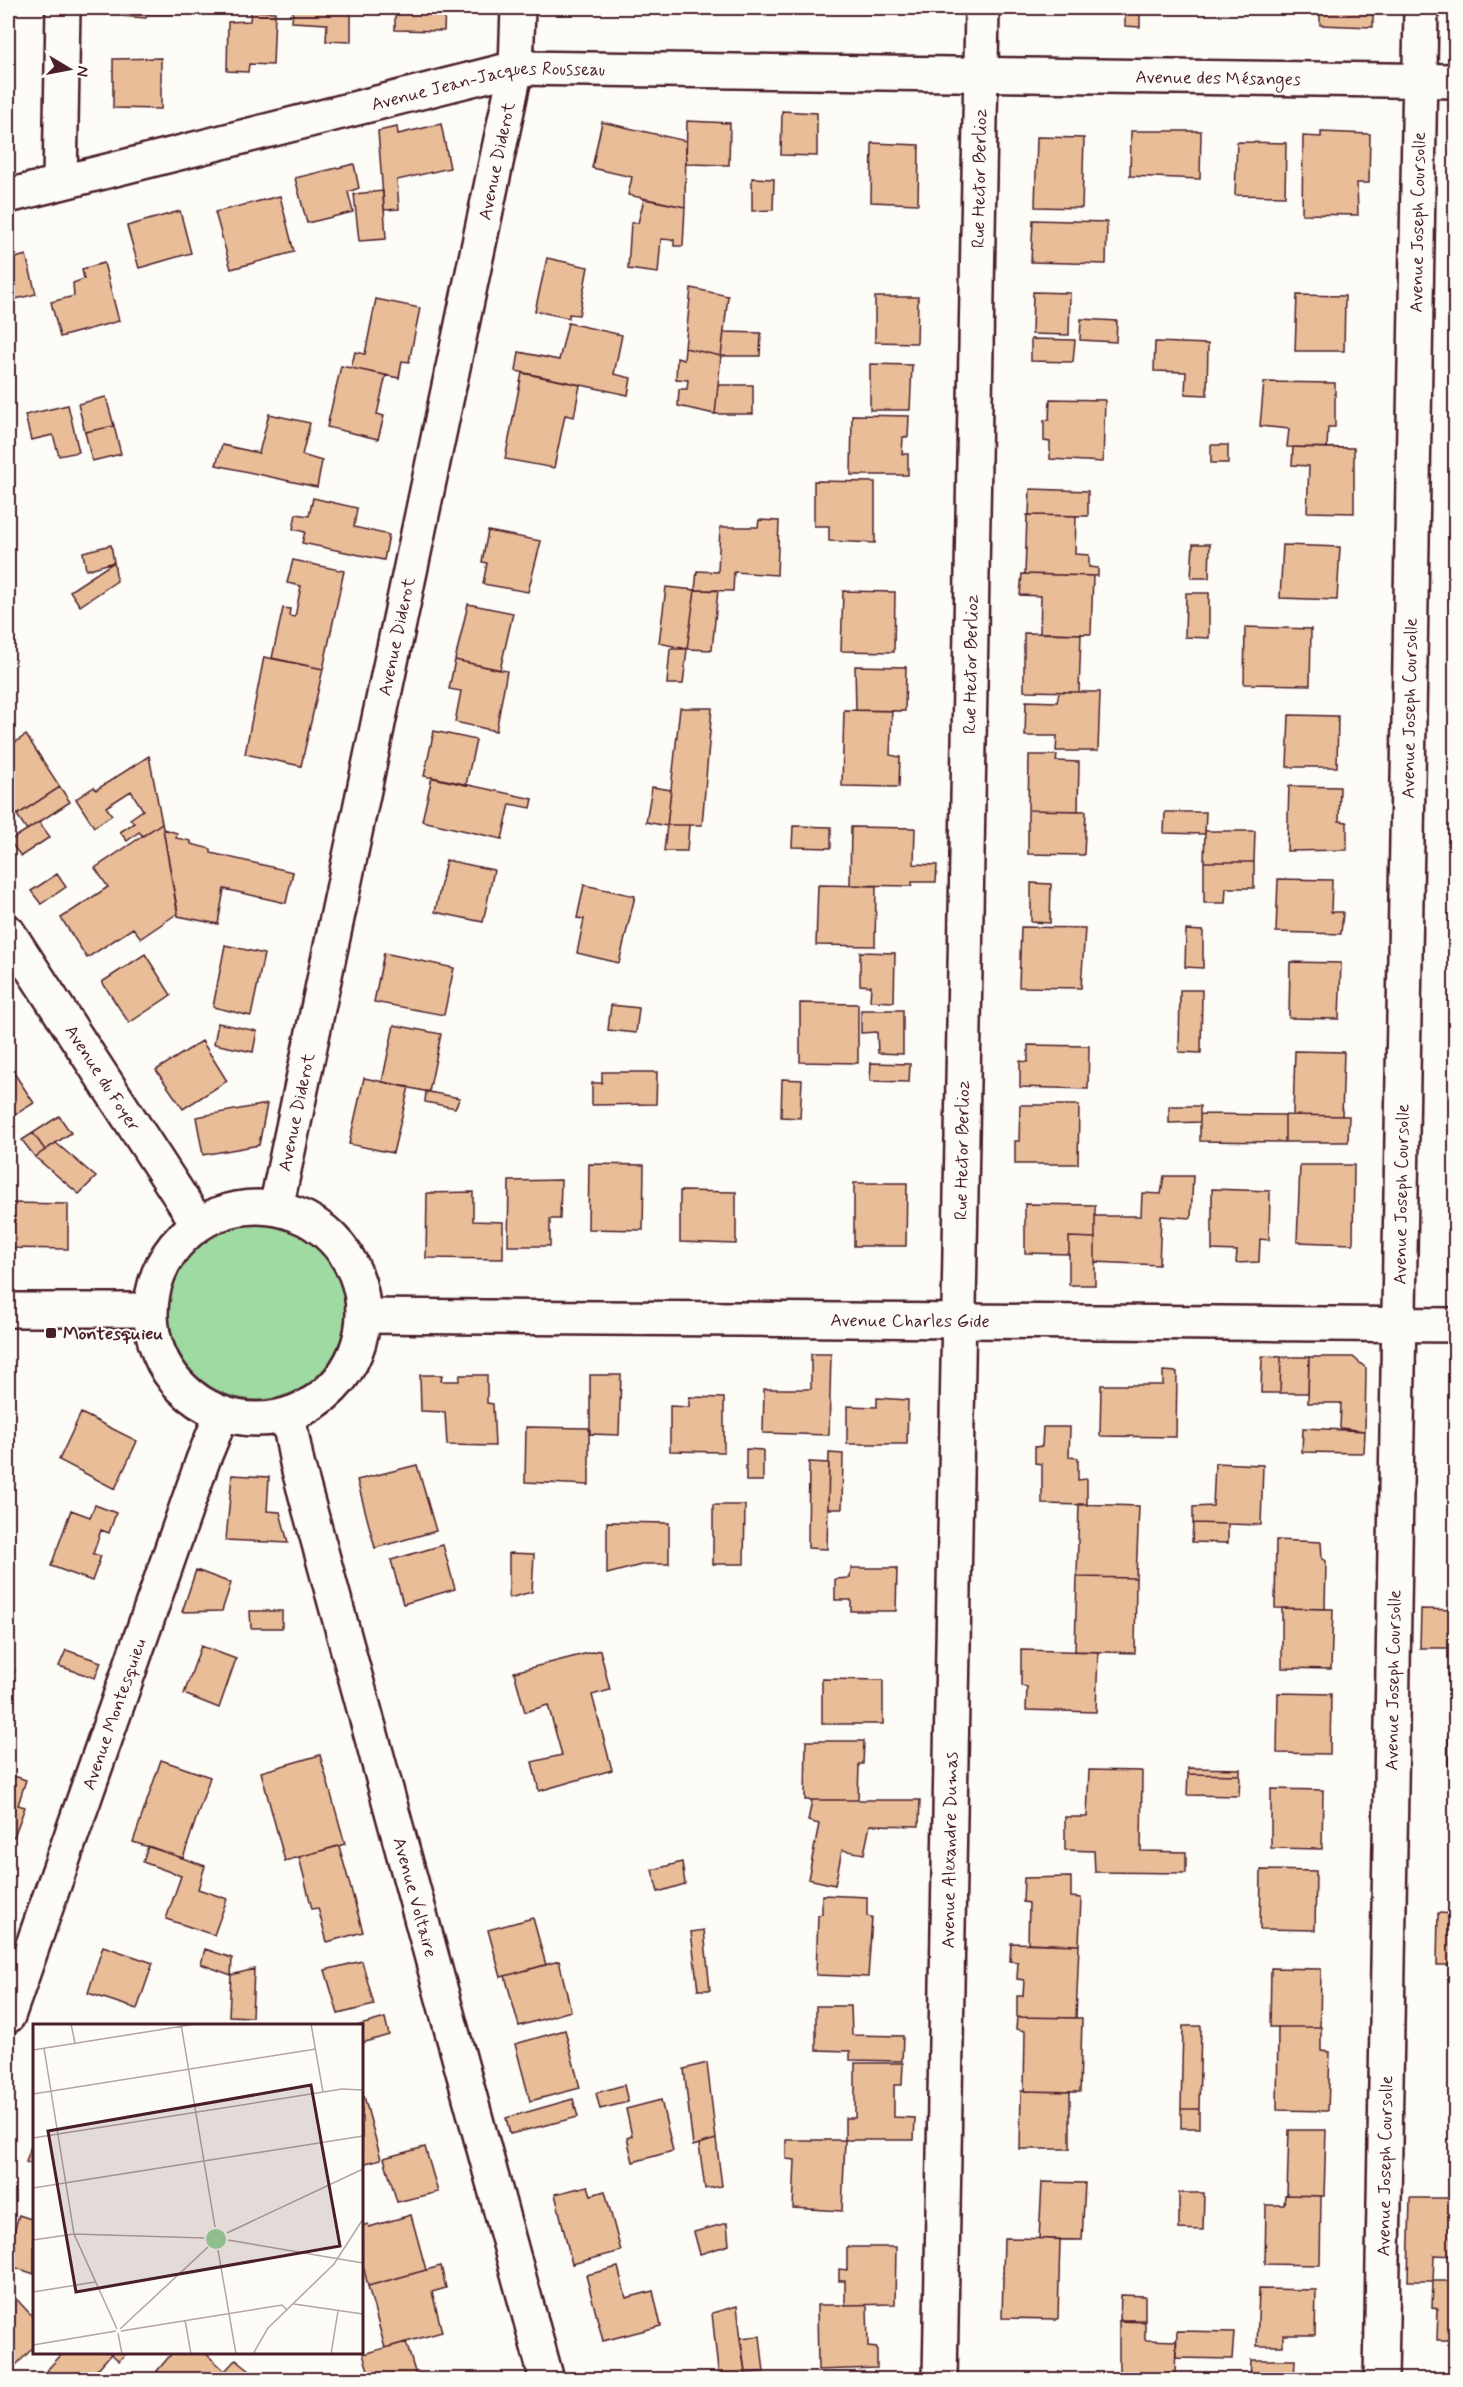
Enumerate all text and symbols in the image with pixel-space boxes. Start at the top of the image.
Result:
north arrow [39,39,99,99]
street label: Avenue Jean-Jacques Rousseau [369,57,605,117]
text: N [71,64,94,78]
street label: Avenue des Mésanges [1135,66,1301,93]
street label: Avenue Diderot [473,99,522,223]
street label: Rue Hector Berlioz [967,108,993,248]
street label: Avenue Joseph Coursolle [1405,132,1432,313]
street label: Avenue Diderot [373,575,422,698]
street label: Rue Hector Berlioz [958,594,985,734]
street label: Avenue Joseph Coursolle [1397,617,1424,799]
street label: Avenue du Foyer [59,1020,146,1137]
street label: Avenue Diderot [273,1051,321,1174]
street label: Rue Hector Berlioz [950,1080,976,1220]
street label: Avenue Joseph Coursolle [1388,1103,1416,1285]
street label: Avenue Charles Gide [830,1309,990,1334]
place label: Montesquieu [63,1322,163,1346]
marker: Montesquieu [44,1326,58,1340]
street label: Avenue Joseph Coursolle [1380,1589,1407,1771]
street label: Avenue Montesquieu [77,1635,152,1793]
street label: Avenue Alexandre Dumas [937,1752,964,1949]
street label: Avenue Voltaire [387,1835,442,1960]
inset map [33,2024,363,2354]
street label: Avenue Joseph Coursolle [1372,2075,1399,2257]

